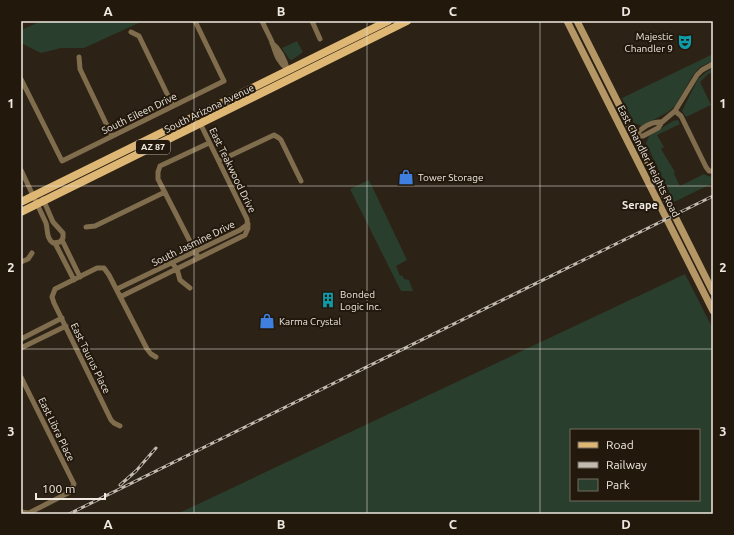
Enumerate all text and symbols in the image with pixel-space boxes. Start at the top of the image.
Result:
text: A [103,4,113,18]
text: B [277,4,286,18]
text: C [449,4,458,18]
text: D [621,4,631,18]
place label: Majestic Chandler 9 [625,31,673,54]
theatre icon: Majestic Chandler 9 [676,33,694,51]
street label: South Arizona Avenue [162,82,256,135]
street label: South Eileen Drive [100,91,179,136]
text: 1 [7,96,15,110]
text: 1 [719,96,727,110]
street label: East Chandler Heights Road [615,103,682,219]
street label: East Teakwood Drive [207,126,258,215]
road number: AZ 87 [136,140,170,154]
shop icon: Tower Storage [397,168,415,186]
place label: Tower Storage [418,172,483,183]
district label: Serape [622,199,658,211]
street label: South Jasmine Drive [150,218,237,268]
text: 2 [7,260,15,274]
text: 2 [719,260,727,274]
place label: Bonded Logic Inc. [340,289,382,312]
building icon: Bonded Logic Inc. [319,291,337,309]
shop icon: Karma Crystal [258,312,276,330]
place label: Karma Crystal [279,316,341,327]
street label: East Taurus Place [69,321,112,395]
street label: East Libra Place [36,395,77,463]
text: 3 [7,424,15,438]
text: 3 [719,424,727,438]
legend [570,429,700,501]
text: Road [606,438,634,451]
text: Railway [606,458,647,471]
scale bar [36,475,105,501]
text: Park [606,478,630,491]
text: 100 m [42,482,75,495]
text: A [103,517,113,531]
text: B [277,517,286,531]
text: C [449,517,458,531]
text: D [621,517,631,531]

